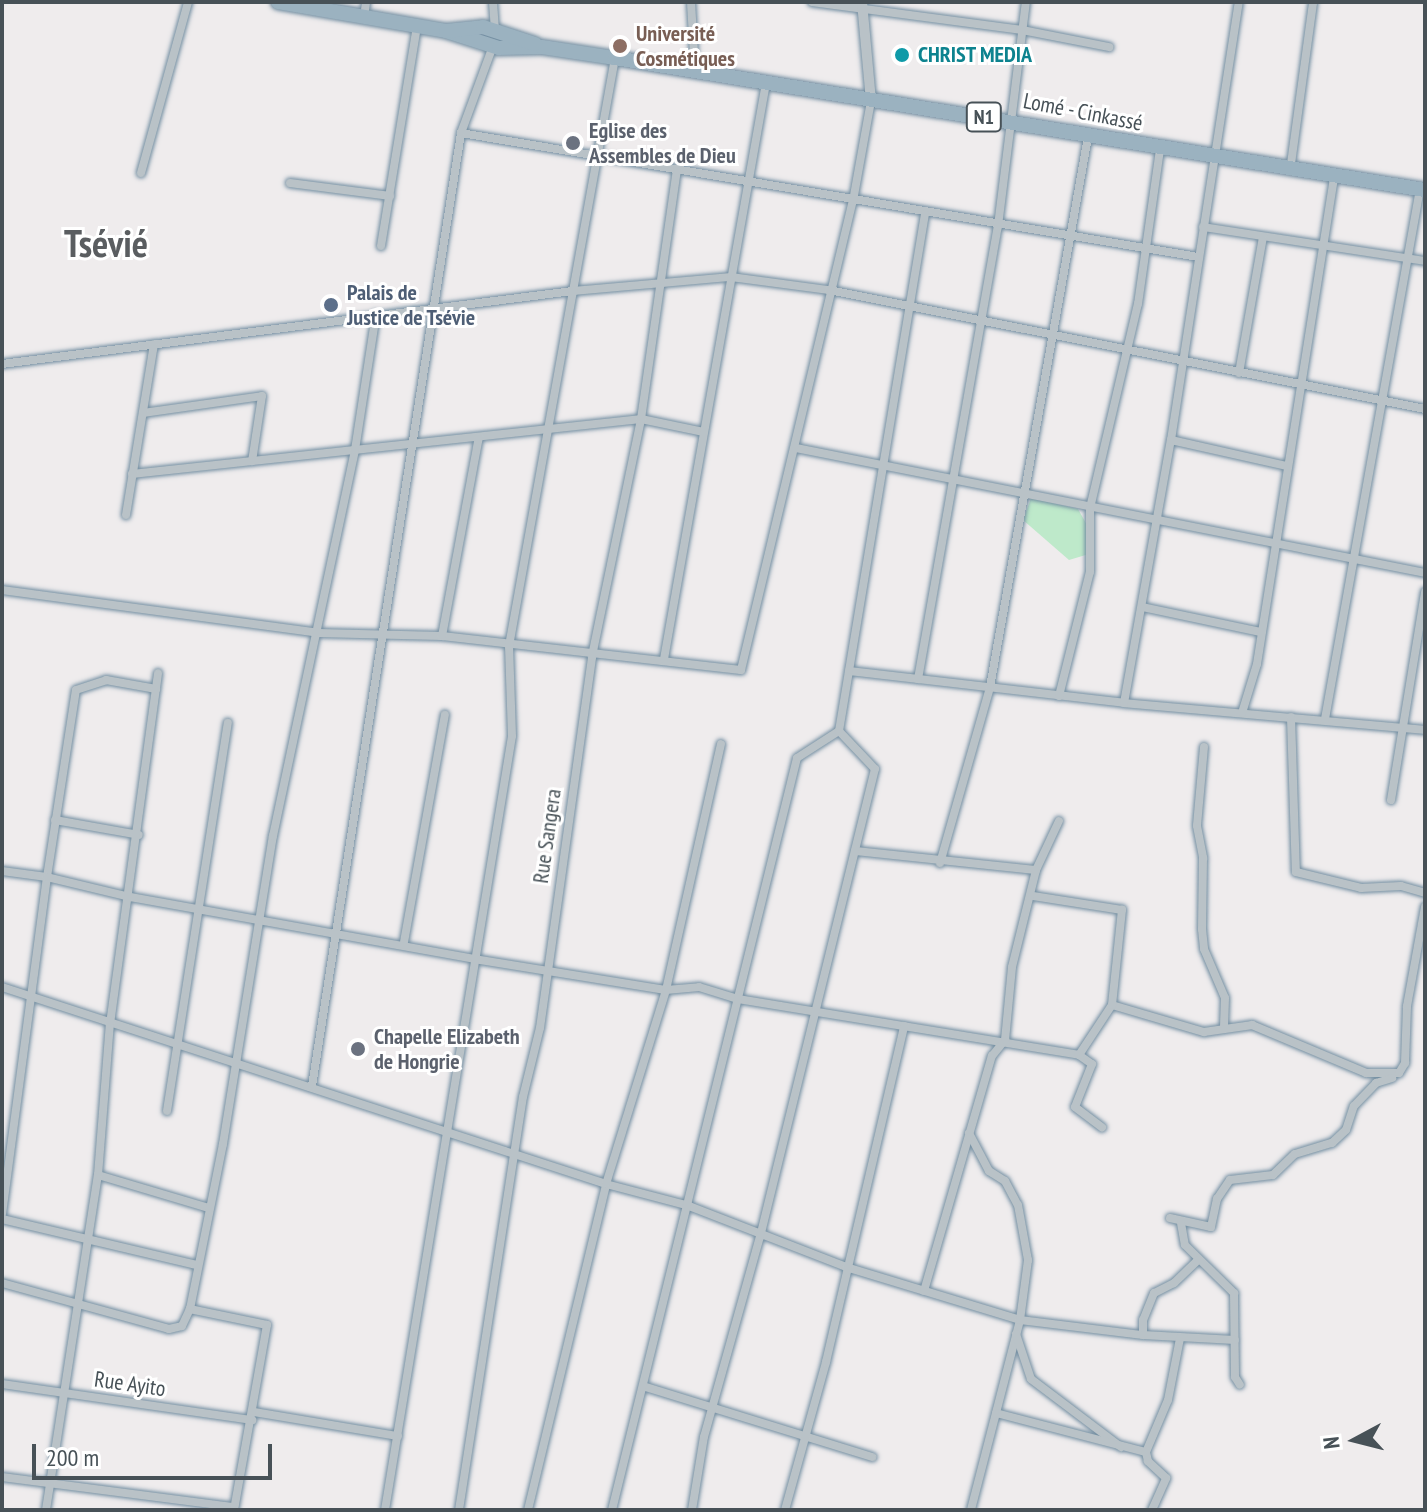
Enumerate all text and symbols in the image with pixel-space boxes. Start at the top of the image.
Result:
place label: Université Cosmétiques [636,20,735,72]
marker: Université Cosmétiques [611,37,629,55]
place label: CHRIST MEDIA [918,42,1033,68]
marker: CHRIST MEDIA [893,46,911,64]
street label: Lomé - Cinkassé [1020,87,1146,137]
road number: N1 [964,101,1004,133]
place label: Eglise des Assembles de Dieu [589,117,736,168]
marker: Eglise des Assembles de Dieu [564,134,582,152]
district label: Tsévié [64,220,148,266]
place label: Palais de Justice de Tsévie [347,279,476,330]
marker: Palais de Justice de Tsévie [322,296,340,314]
street label: Rue Sangera [527,787,567,885]
place label: Chapelle Elizabeth de Hongrie [374,1023,520,1074]
marker: Chapelle Elizabeth de Hongrie [349,1040,367,1058]
street label: Rue Ayito [93,1366,167,1402]
north arrow [1315,1400,1395,1480]
scale bar [36,1428,276,1478]
text: N [1317,1435,1346,1451]
text: 200 m [46,1442,99,1473]

